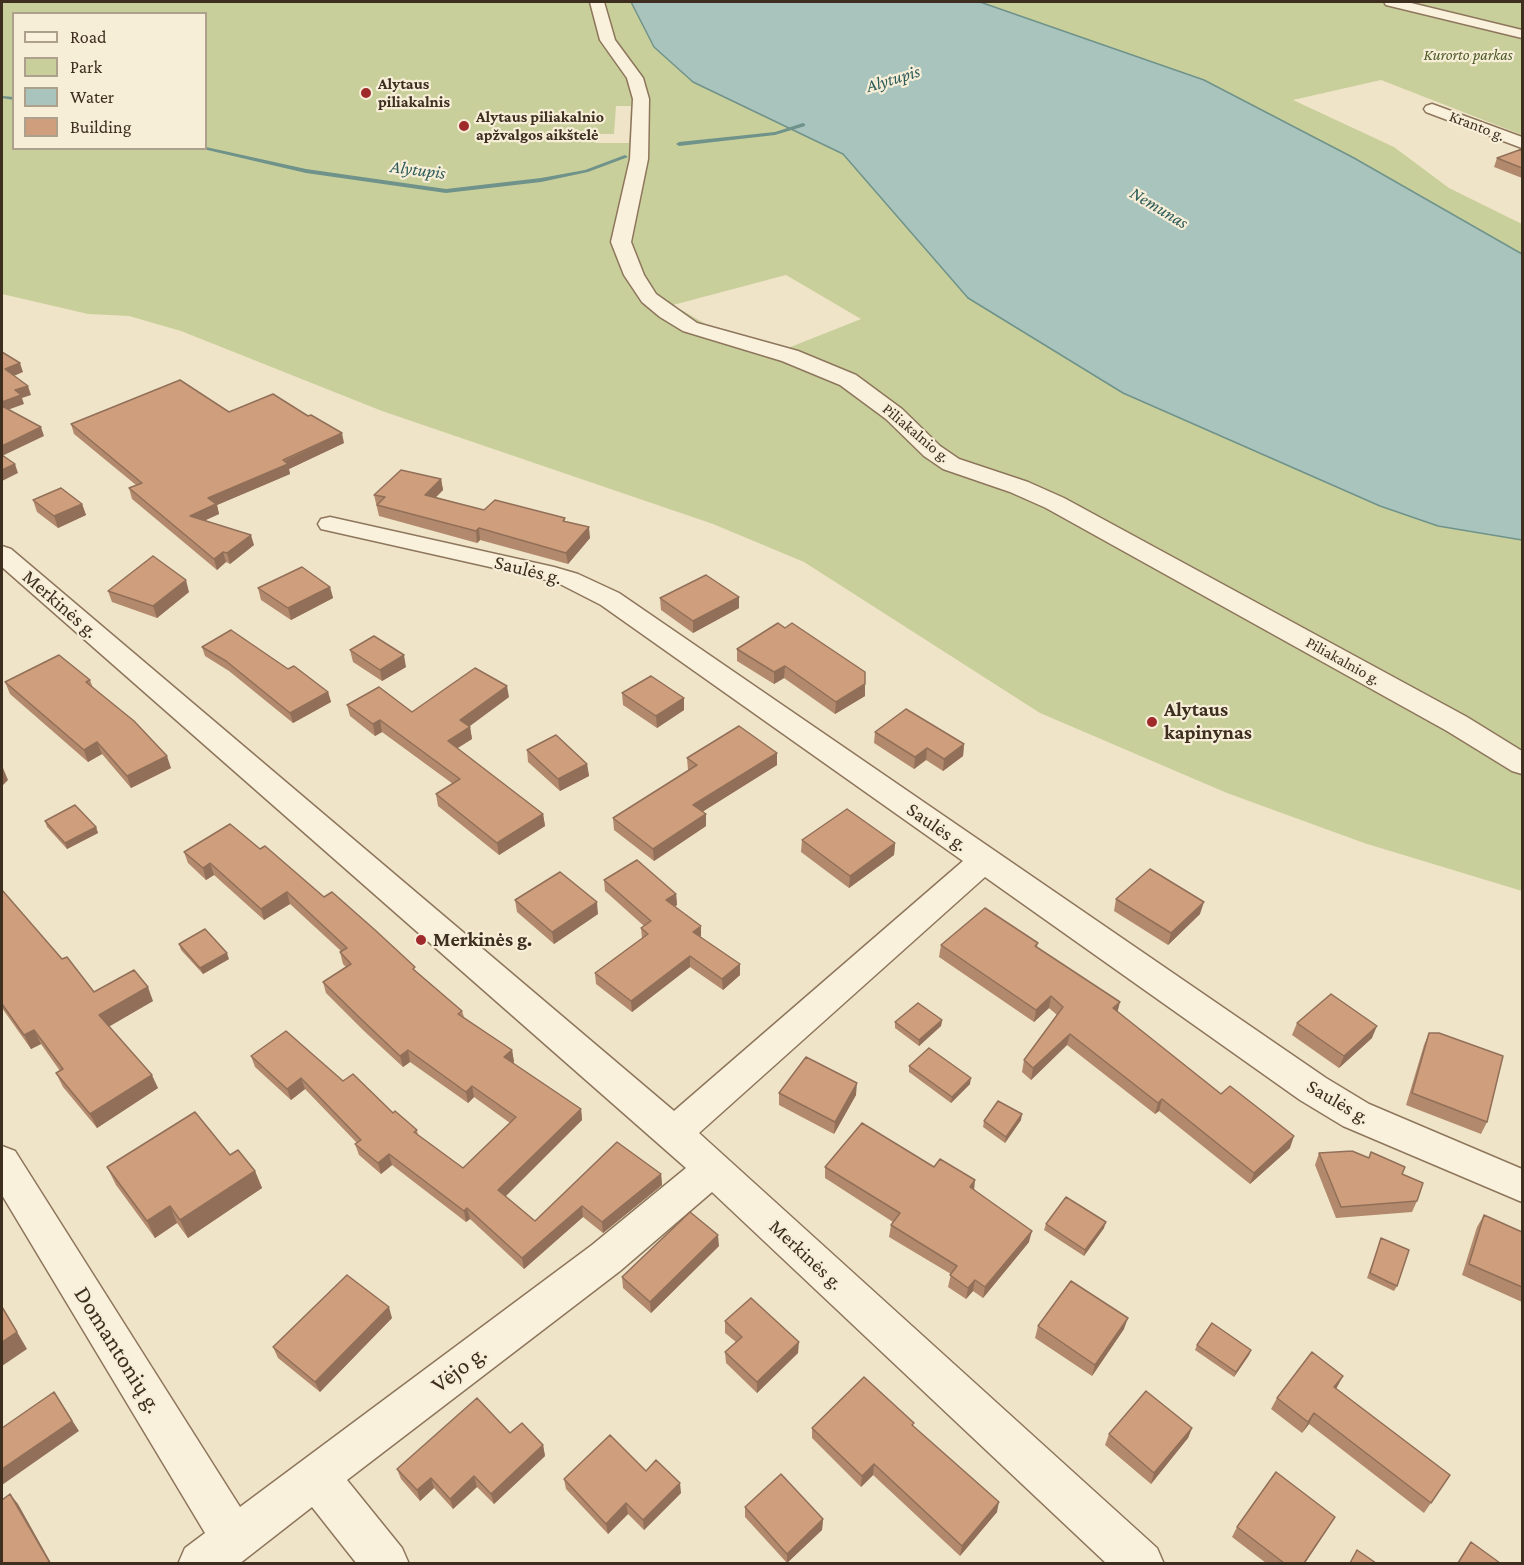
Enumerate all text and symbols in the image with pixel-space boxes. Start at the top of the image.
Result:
legend [12,12,207,150]
text: Road [70,27,107,47]
park label: Kurorto parkas [1423,45,1513,65]
text: Park [70,57,102,77]
water label: Alytupis [863,61,923,97]
place label: Alytaus piliakalnis [378,74,450,112]
marker: Alytaus piliakalnis [359,86,373,100]
text: Water [70,87,114,107]
place label: Alytaus piliakalnio apžvalgos aikštelė [476,107,604,145]
street label: Kranto g. [1447,107,1507,145]
text: Building [70,117,131,137]
marker: Alytaus piliakalnio apžvalgos aikštelė [457,119,471,133]
water label: Alytupis [389,156,447,184]
water label: Nemunas [1126,182,1192,234]
street label: Piliakalnio g. [878,399,954,467]
street label: Saulės g. [492,550,564,590]
street label: Merkinės g. [17,565,103,643]
street label: Piliakalnio g. [1302,633,1384,689]
place label: Alytaus kapinynas [1164,698,1252,745]
marker: Alytaus kapinynas [1145,715,1159,729]
street label: Saulės g. [902,797,972,857]
place label: Merkinės g. [433,928,532,952]
marker: Merkinės g. [414,933,428,947]
street label: Saulės g. [1302,1074,1374,1130]
street label: Merkinės g. [764,1215,848,1295]
street label: Domantonių g. [68,1281,168,1419]
street label: Vėjo g. [425,1339,493,1399]

